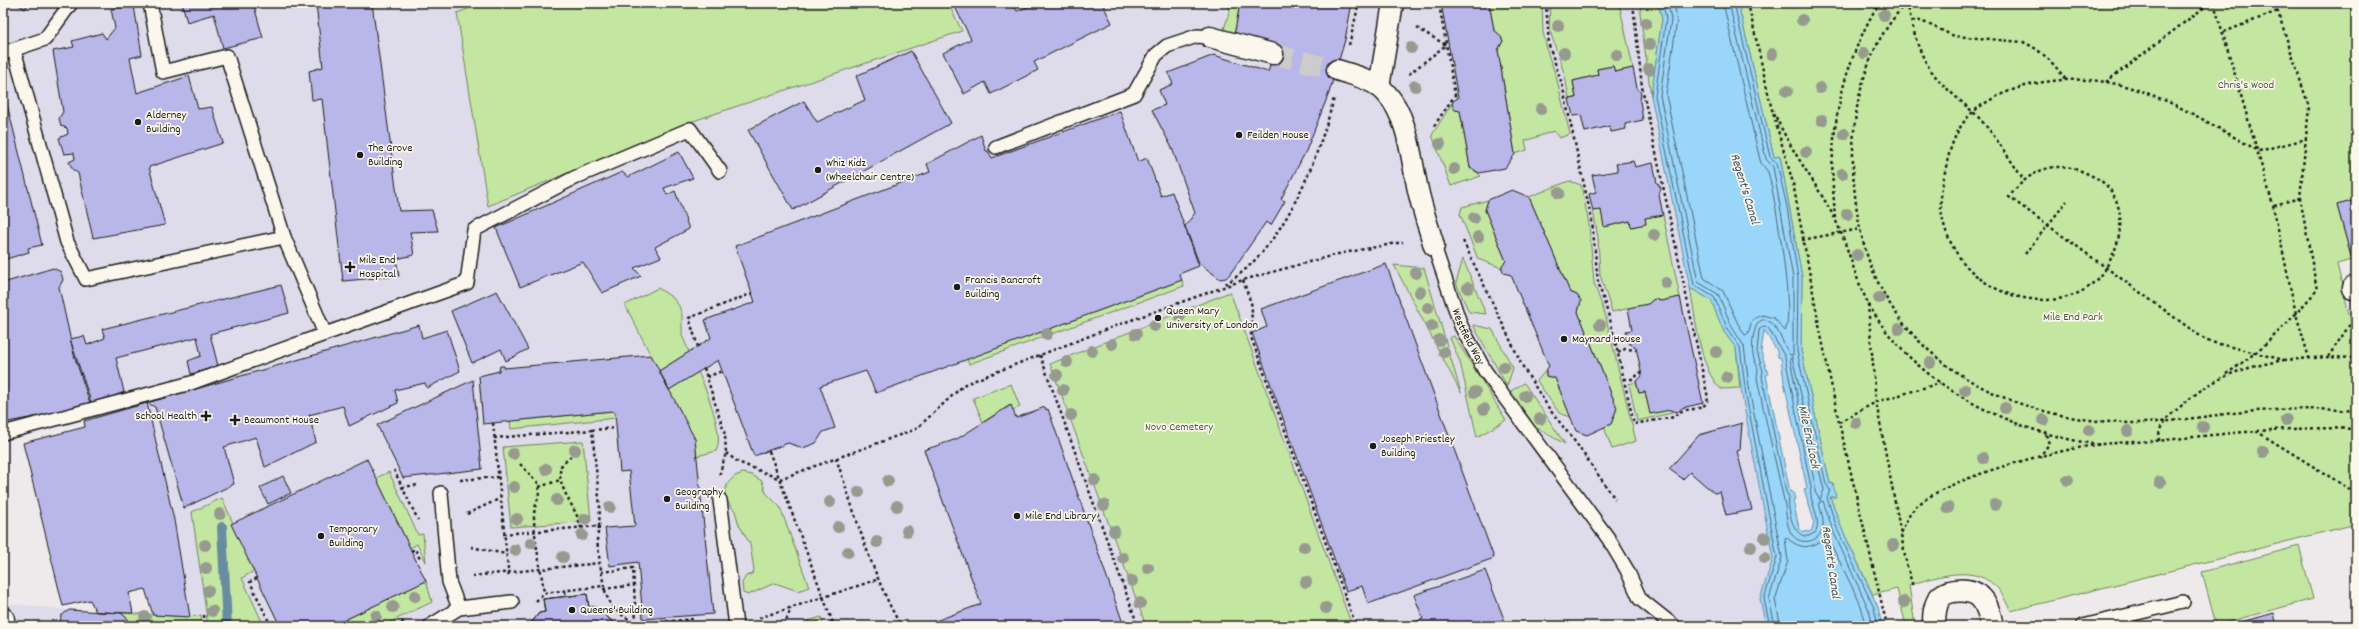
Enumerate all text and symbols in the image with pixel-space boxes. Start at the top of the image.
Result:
park label: Chris's Wood [2218,77,2274,94]
place label: Alderney Building [146,107,188,138]
marker: Alderney Building [133,117,143,127]
place label: Feilden House [1247,127,1309,144]
marker: Feilden House [1234,130,1244,140]
place label: The Grove Building [368,140,412,171]
marker: The Grove Building [355,150,365,160]
water label: Regent's Canal [1724,151,1764,228]
place label: Whiz Kidz (Wheelchair Centre) [826,155,914,186]
marker: Whiz Kidz (Wheelchair Centre) [813,165,823,175]
place label: Mile End Hospital [359,252,396,283]
marker: Mile End Hospital [344,261,356,273]
place label: Francis Bancroft Building [965,272,1041,303]
marker: Francis Bancroft Building [952,282,962,292]
place label: Queen Mary University of London [1166,303,1259,334]
street label: Westfield Way [1447,306,1489,369]
park label: Mile End Park [2043,309,2103,326]
marker: Queen Mary University of London [1153,313,1163,323]
place label: Maynard House [1572,331,1641,348]
marker: Maynard House [1559,334,1569,344]
water label: Mile End Lock [1792,404,1824,472]
place label: School Health [135,408,197,425]
marker: School Health [200,410,212,422]
place label: Beaumont House [244,412,319,429]
marker: Beaumont House [229,414,241,426]
park label: Novo Cemetery [1145,419,1214,436]
place label: Joseph Priestley Building [1381,431,1456,462]
marker: Joseph Priestley Building [1368,441,1378,451]
place label: Geography Building [675,484,724,515]
marker: Geography Building [662,494,672,504]
place label: Mile End Library [1025,508,1097,525]
marker: Mile End Library [1012,511,1022,521]
place label: Temporary Building [329,521,379,552]
water label: Regent's Canal [1816,525,1845,600]
marker: Temporary Building [316,531,326,541]
place label: Queens' Building [580,602,653,619]
marker: Queens' Building [567,605,577,615]

